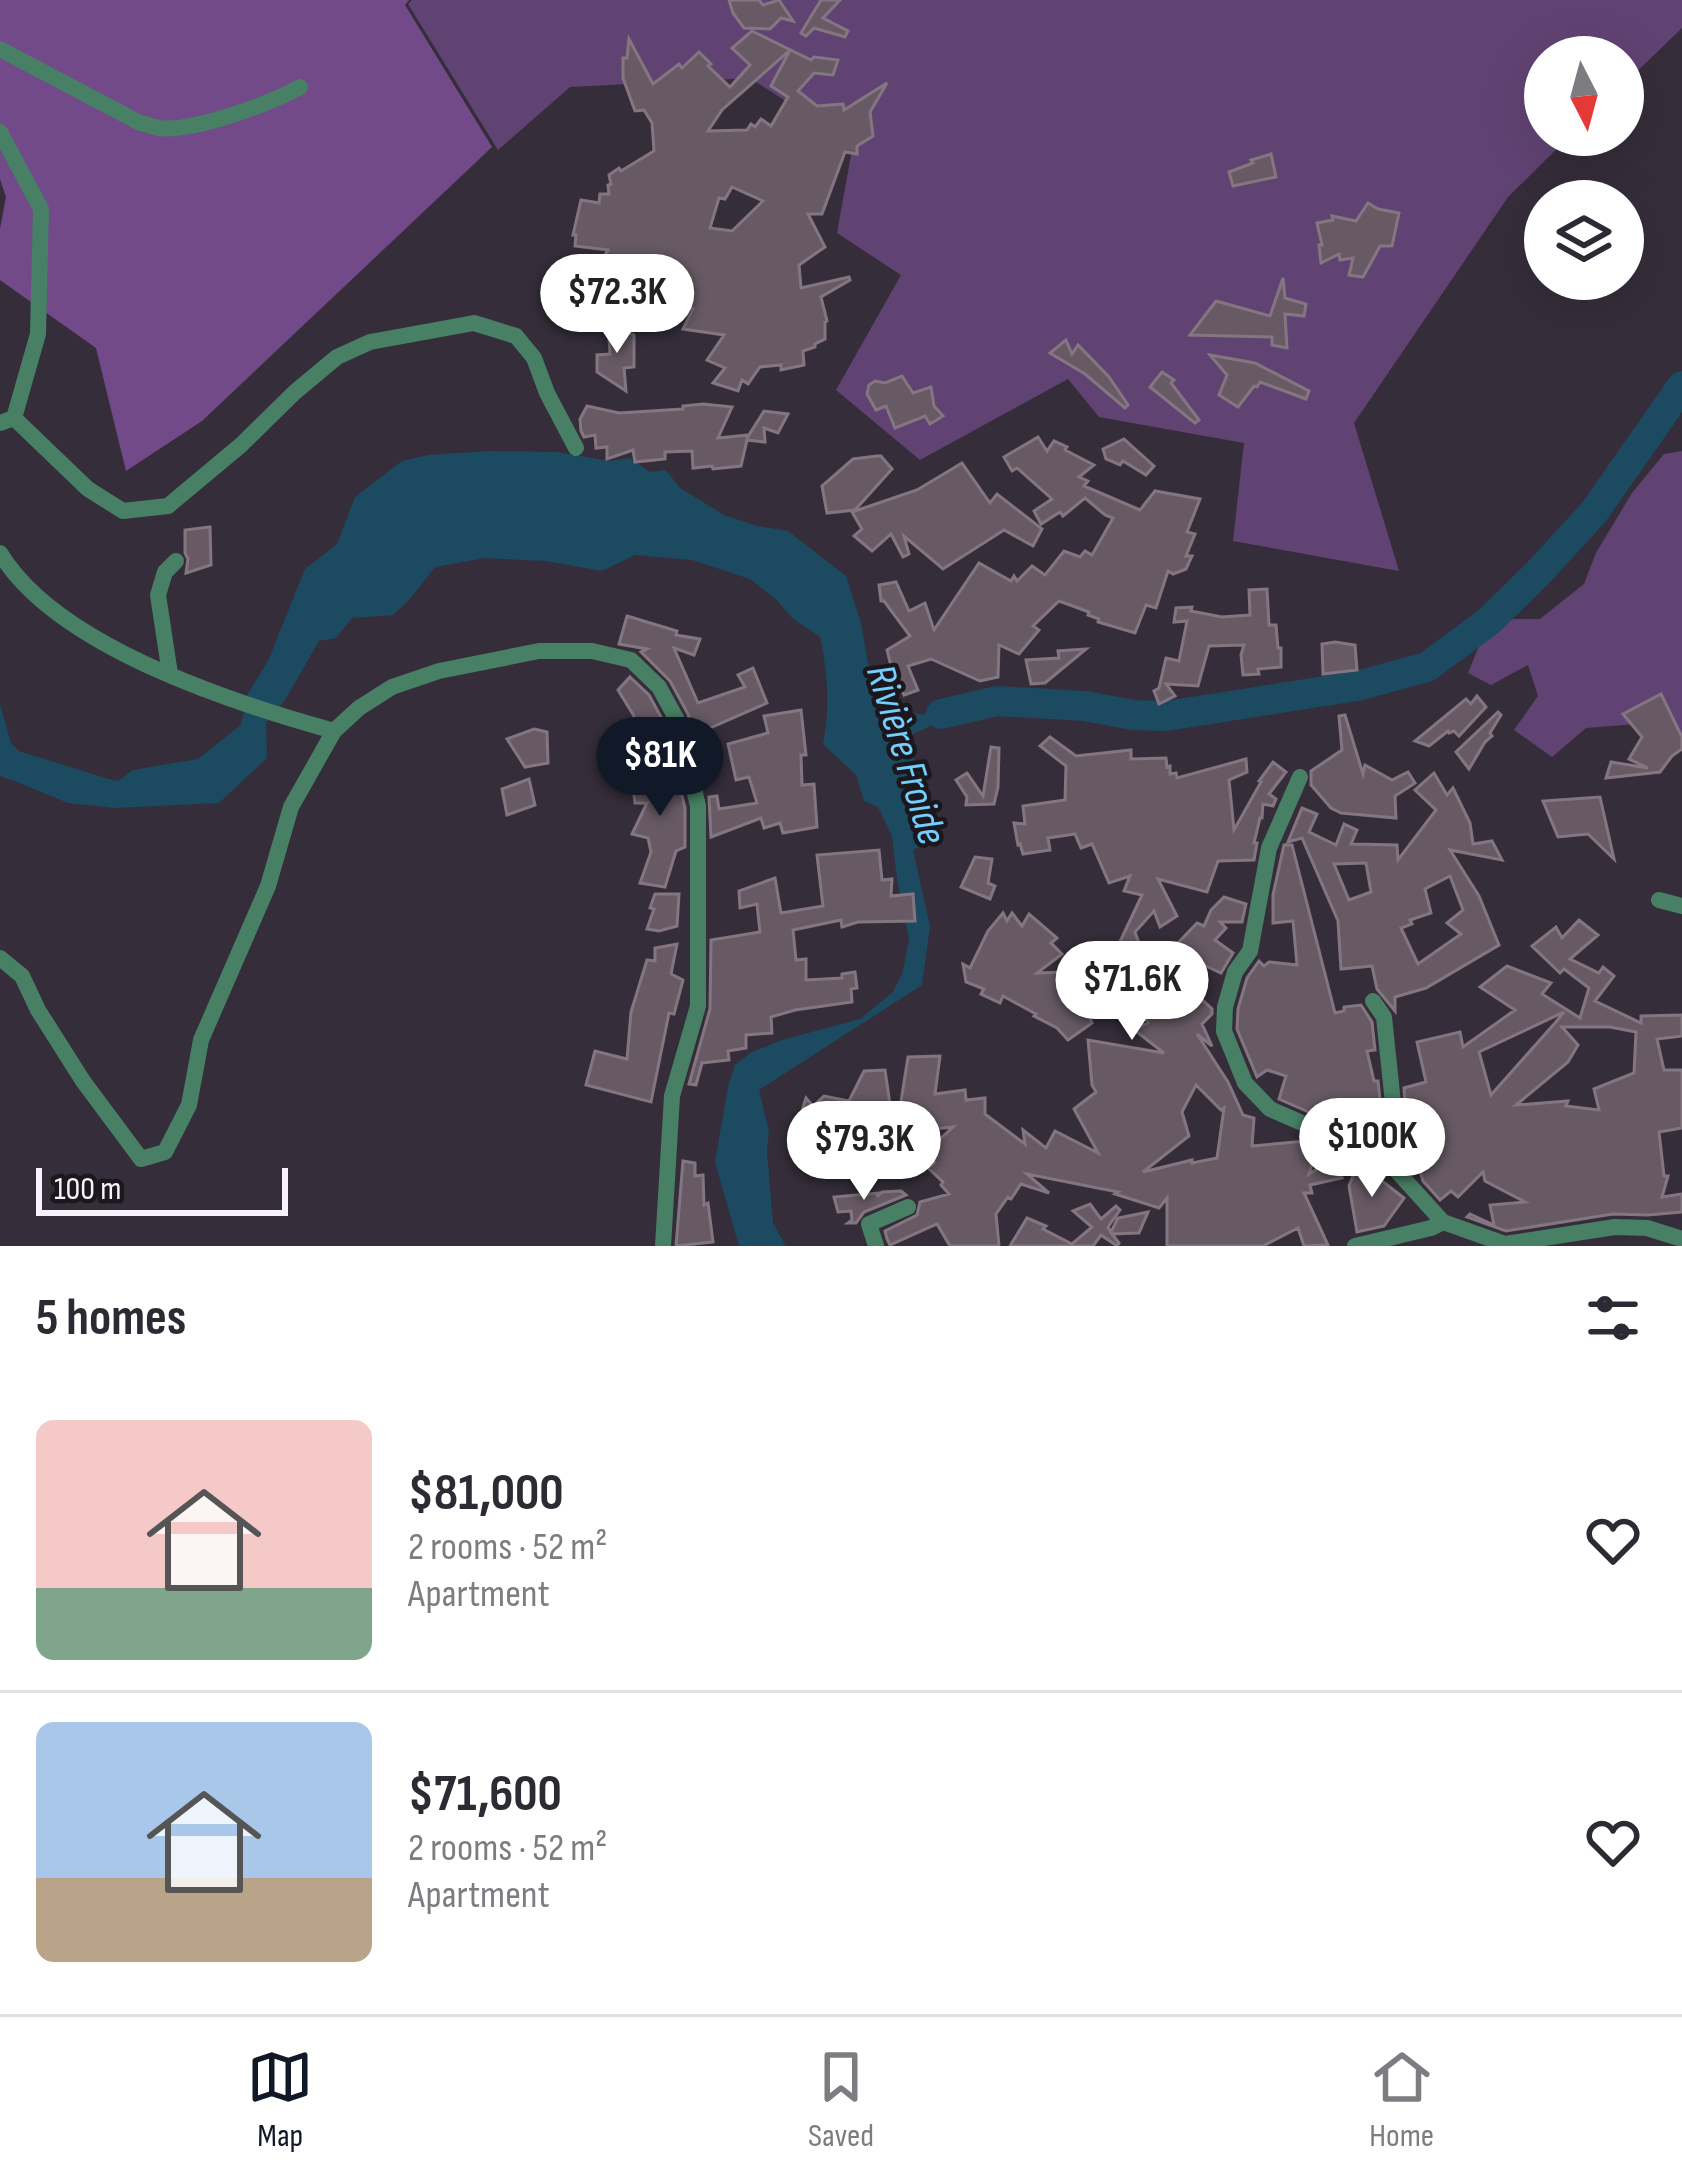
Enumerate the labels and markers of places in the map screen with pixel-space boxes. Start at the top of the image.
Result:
pin: $72.3K [519,254,715,356]
pin: $81K [589,717,731,819]
pin: $71.6K [1034,941,1230,1043]
pin: $100K [1288,1098,1456,1200]
pin: $79.3K [766,1101,962,1203]

